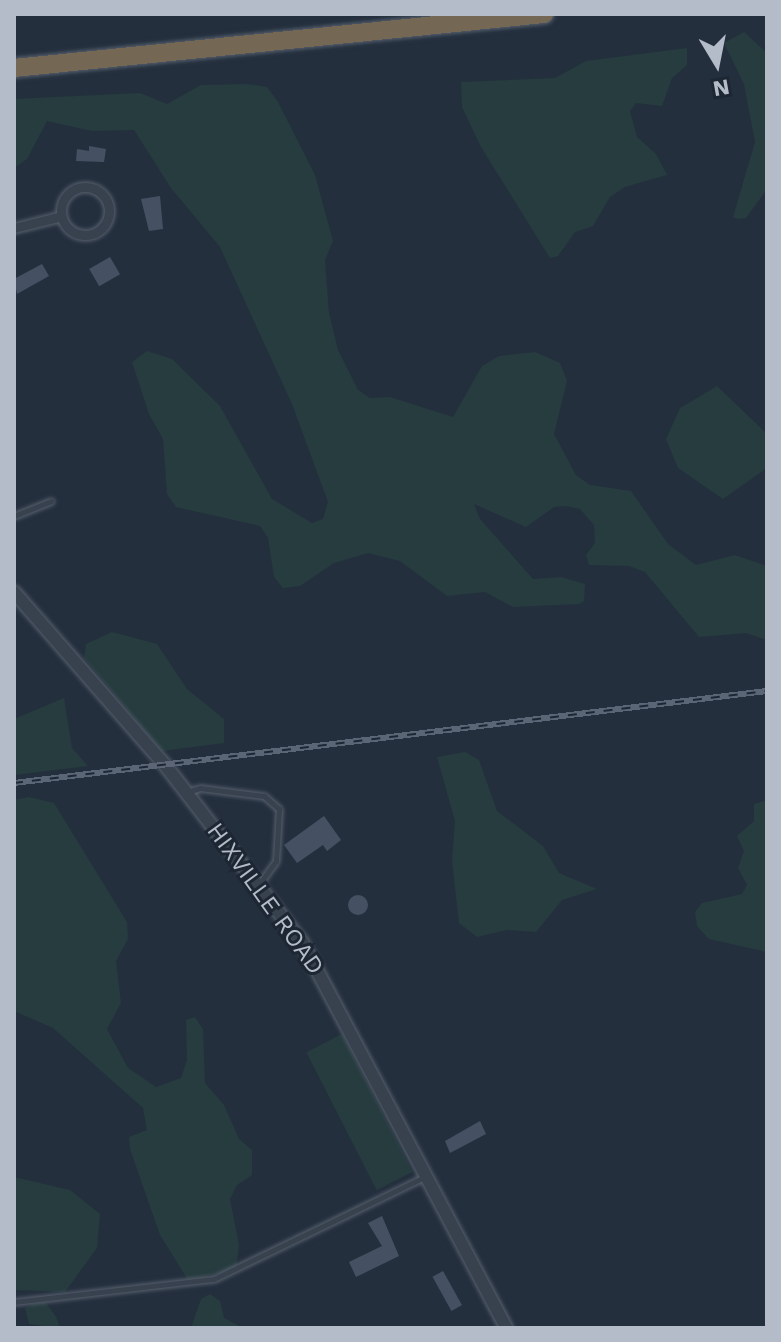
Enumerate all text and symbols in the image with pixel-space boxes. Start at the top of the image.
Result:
north arrow [677,24,757,104]
text: N [711,74,731,102]
street label: HIXVILLE ROAD [200,818,330,980]

